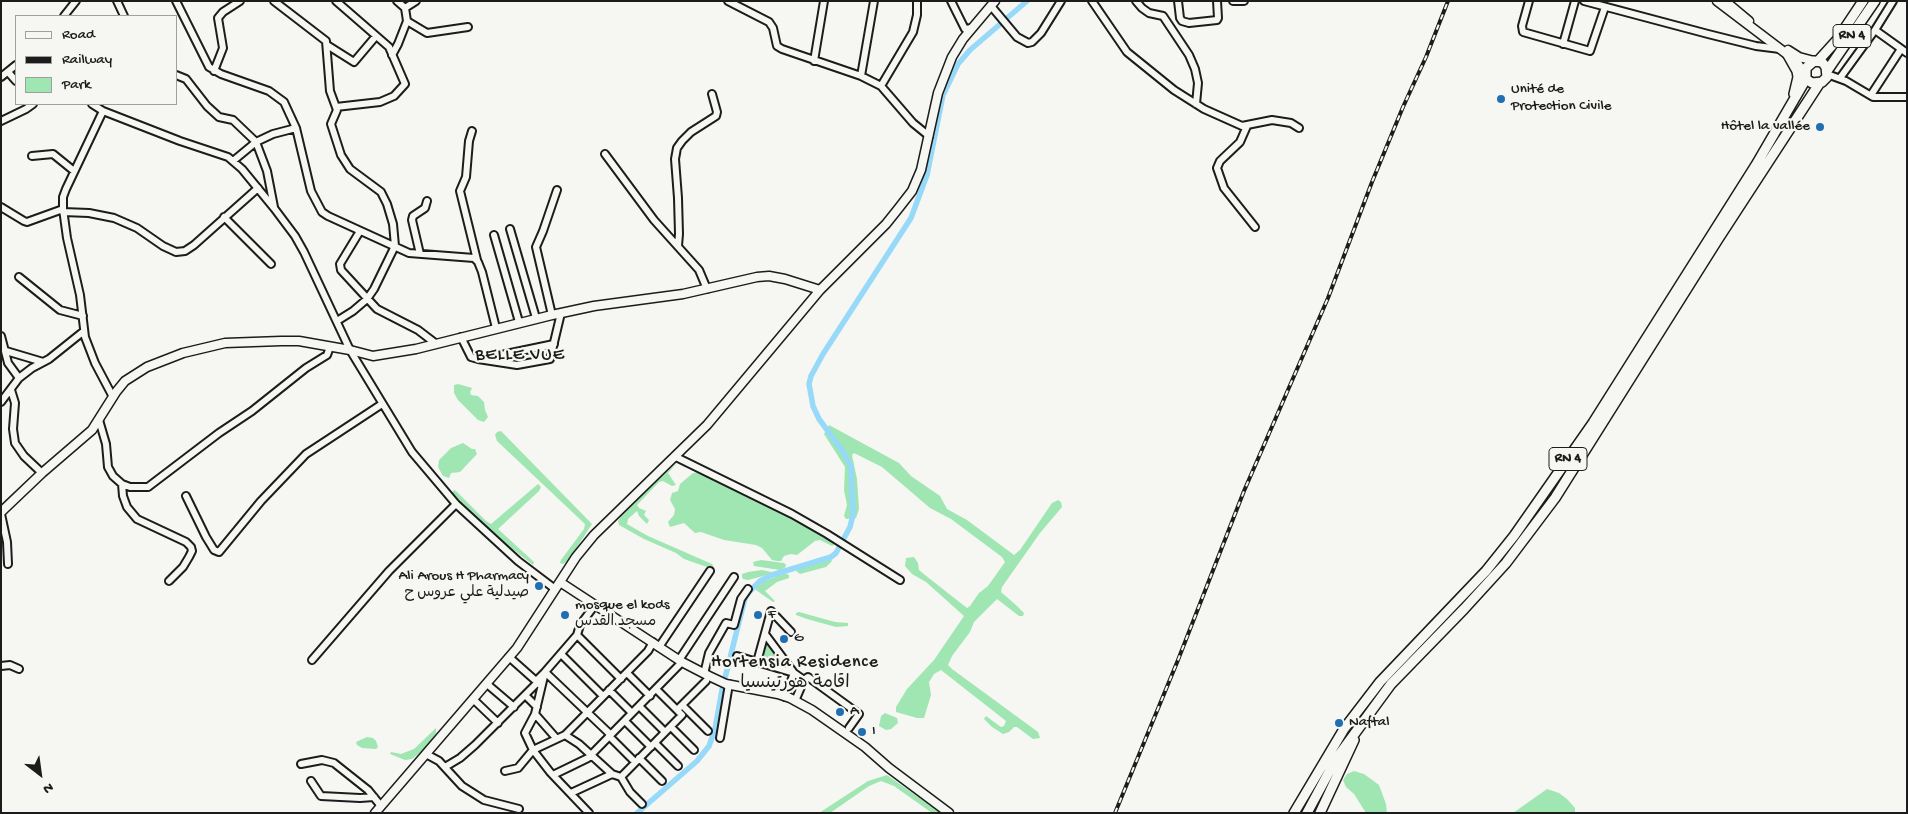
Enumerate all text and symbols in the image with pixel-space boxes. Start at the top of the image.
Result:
legend [15,15,178,105]
road number: RN 4 [1833,24,1871,48]
text: Road [62,26,95,44]
text: Railway [62,51,112,69]
text: Park [62,76,91,94]
place label: Unité de Protection Civile [1511,81,1611,116]
marker: Unité de Protection Civile [1495,93,1507,105]
place label: Hôtel la vallée [1721,118,1810,136]
marker: Hôtel la vallée [1814,121,1826,133]
district label: BELLE VUE [474,345,566,367]
road number: RN 4 [1549,448,1587,470]
place label: Ali Arous H Pharmacy صيدلية علي عروس ح [398,568,529,603]
marker: Ali Arous H Pharmacy صيدلية علي عروس ح [533,580,545,592]
place label: mosque el kods مسجد القدس [575,597,670,632]
place label: F [768,606,776,624]
marker: mosque el kods مسجد القدس [559,609,571,621]
marker: F [752,609,764,621]
place label: G [794,630,803,648]
marker: G [778,633,790,645]
district label: Hortensia Residence اقامة هورتينسيا [709,652,881,694]
place label: A [850,703,859,721]
marker: A [834,706,846,718]
place label: Naftal [1349,714,1389,732]
marker: Naftal [1333,717,1345,729]
place label: I [872,723,876,741]
marker: I [856,726,868,738]
north arrow [15,749,65,799]
text: N [40,778,56,797]

